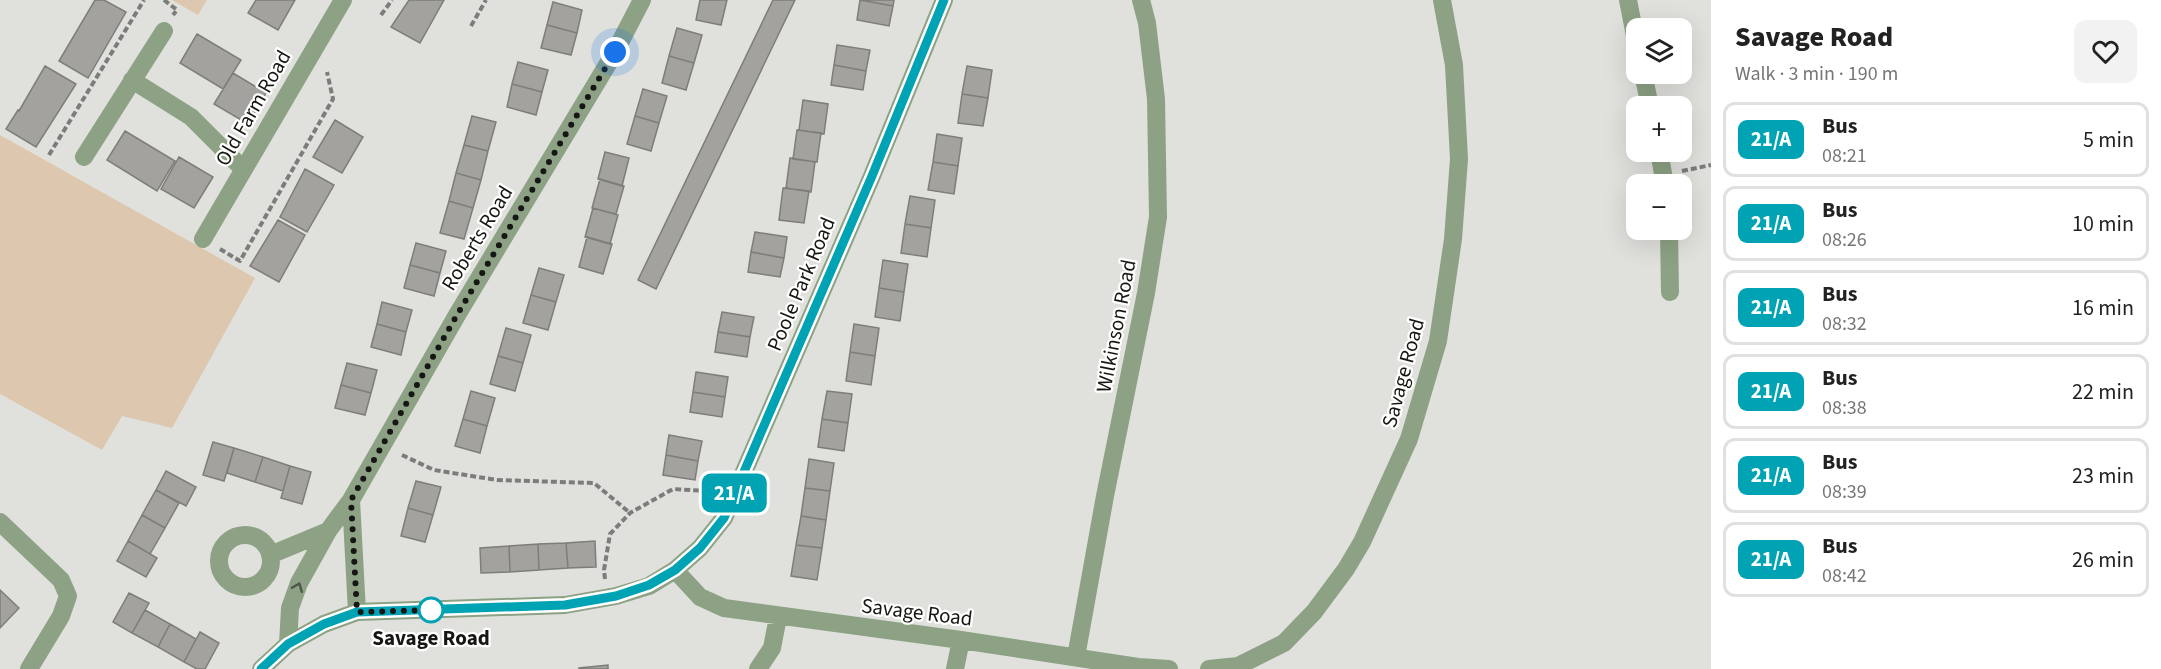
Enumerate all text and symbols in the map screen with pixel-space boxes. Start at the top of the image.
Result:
text: Savage Road [1735,17,1893,57]
map controls [1626,18,1692,240]
button: layers [1626,18,1692,84]
button: heart [2074,20,2137,83]
your location [600,37,630,67]
street label: Old Farm Road [208,44,298,172]
text: Walk · 3 min · 190 m [1735,60,1898,88]
button: + [1626,96,1692,162]
text: Bus [1822,110,1858,142]
text: 21/A [1751,124,1791,154]
text: 5 min [2083,124,2134,156]
text: 08:21 [1822,142,1867,170]
button: − [1626,174,1692,240]
street label: Roberts Road [434,180,520,296]
text: Bus [1822,194,1858,226]
text: 21/A [1751,208,1791,238]
text: 10 min [2072,208,2134,240]
street label: Poole Park Road [759,212,843,356]
text: 08:26 [1822,226,1867,254]
street label: Wilkinson Road [1088,257,1144,395]
text: Bus [1822,278,1858,310]
text: 21/A [1751,292,1791,322]
text: 16 min [2072,292,2134,324]
text: 08:32 [1822,310,1867,338]
street label: Savage Road [1374,315,1432,431]
text: Bus [1822,362,1858,394]
text: 21/A [1751,376,1791,406]
text: 22 min [2072,376,2134,408]
text: 08:38 [1822,394,1867,422]
text: Bus [1822,446,1858,478]
text: 21/A [1751,460,1791,490]
text: 23 min [2072,460,2134,492]
line badge: 21/A [692,474,776,512]
text: 21/A [714,478,754,508]
text: 08:39 [1822,478,1867,506]
text: Bus [1822,530,1858,562]
text: 21/A [1751,544,1791,574]
text: 26 min [2072,544,2134,576]
text: 08:42 [1822,562,1867,590]
one-way arrow [291,582,303,593]
street label: Savage Road [860,590,974,634]
marker: Savage Road [418,597,444,623]
place label: Savage Road [372,623,490,653]

